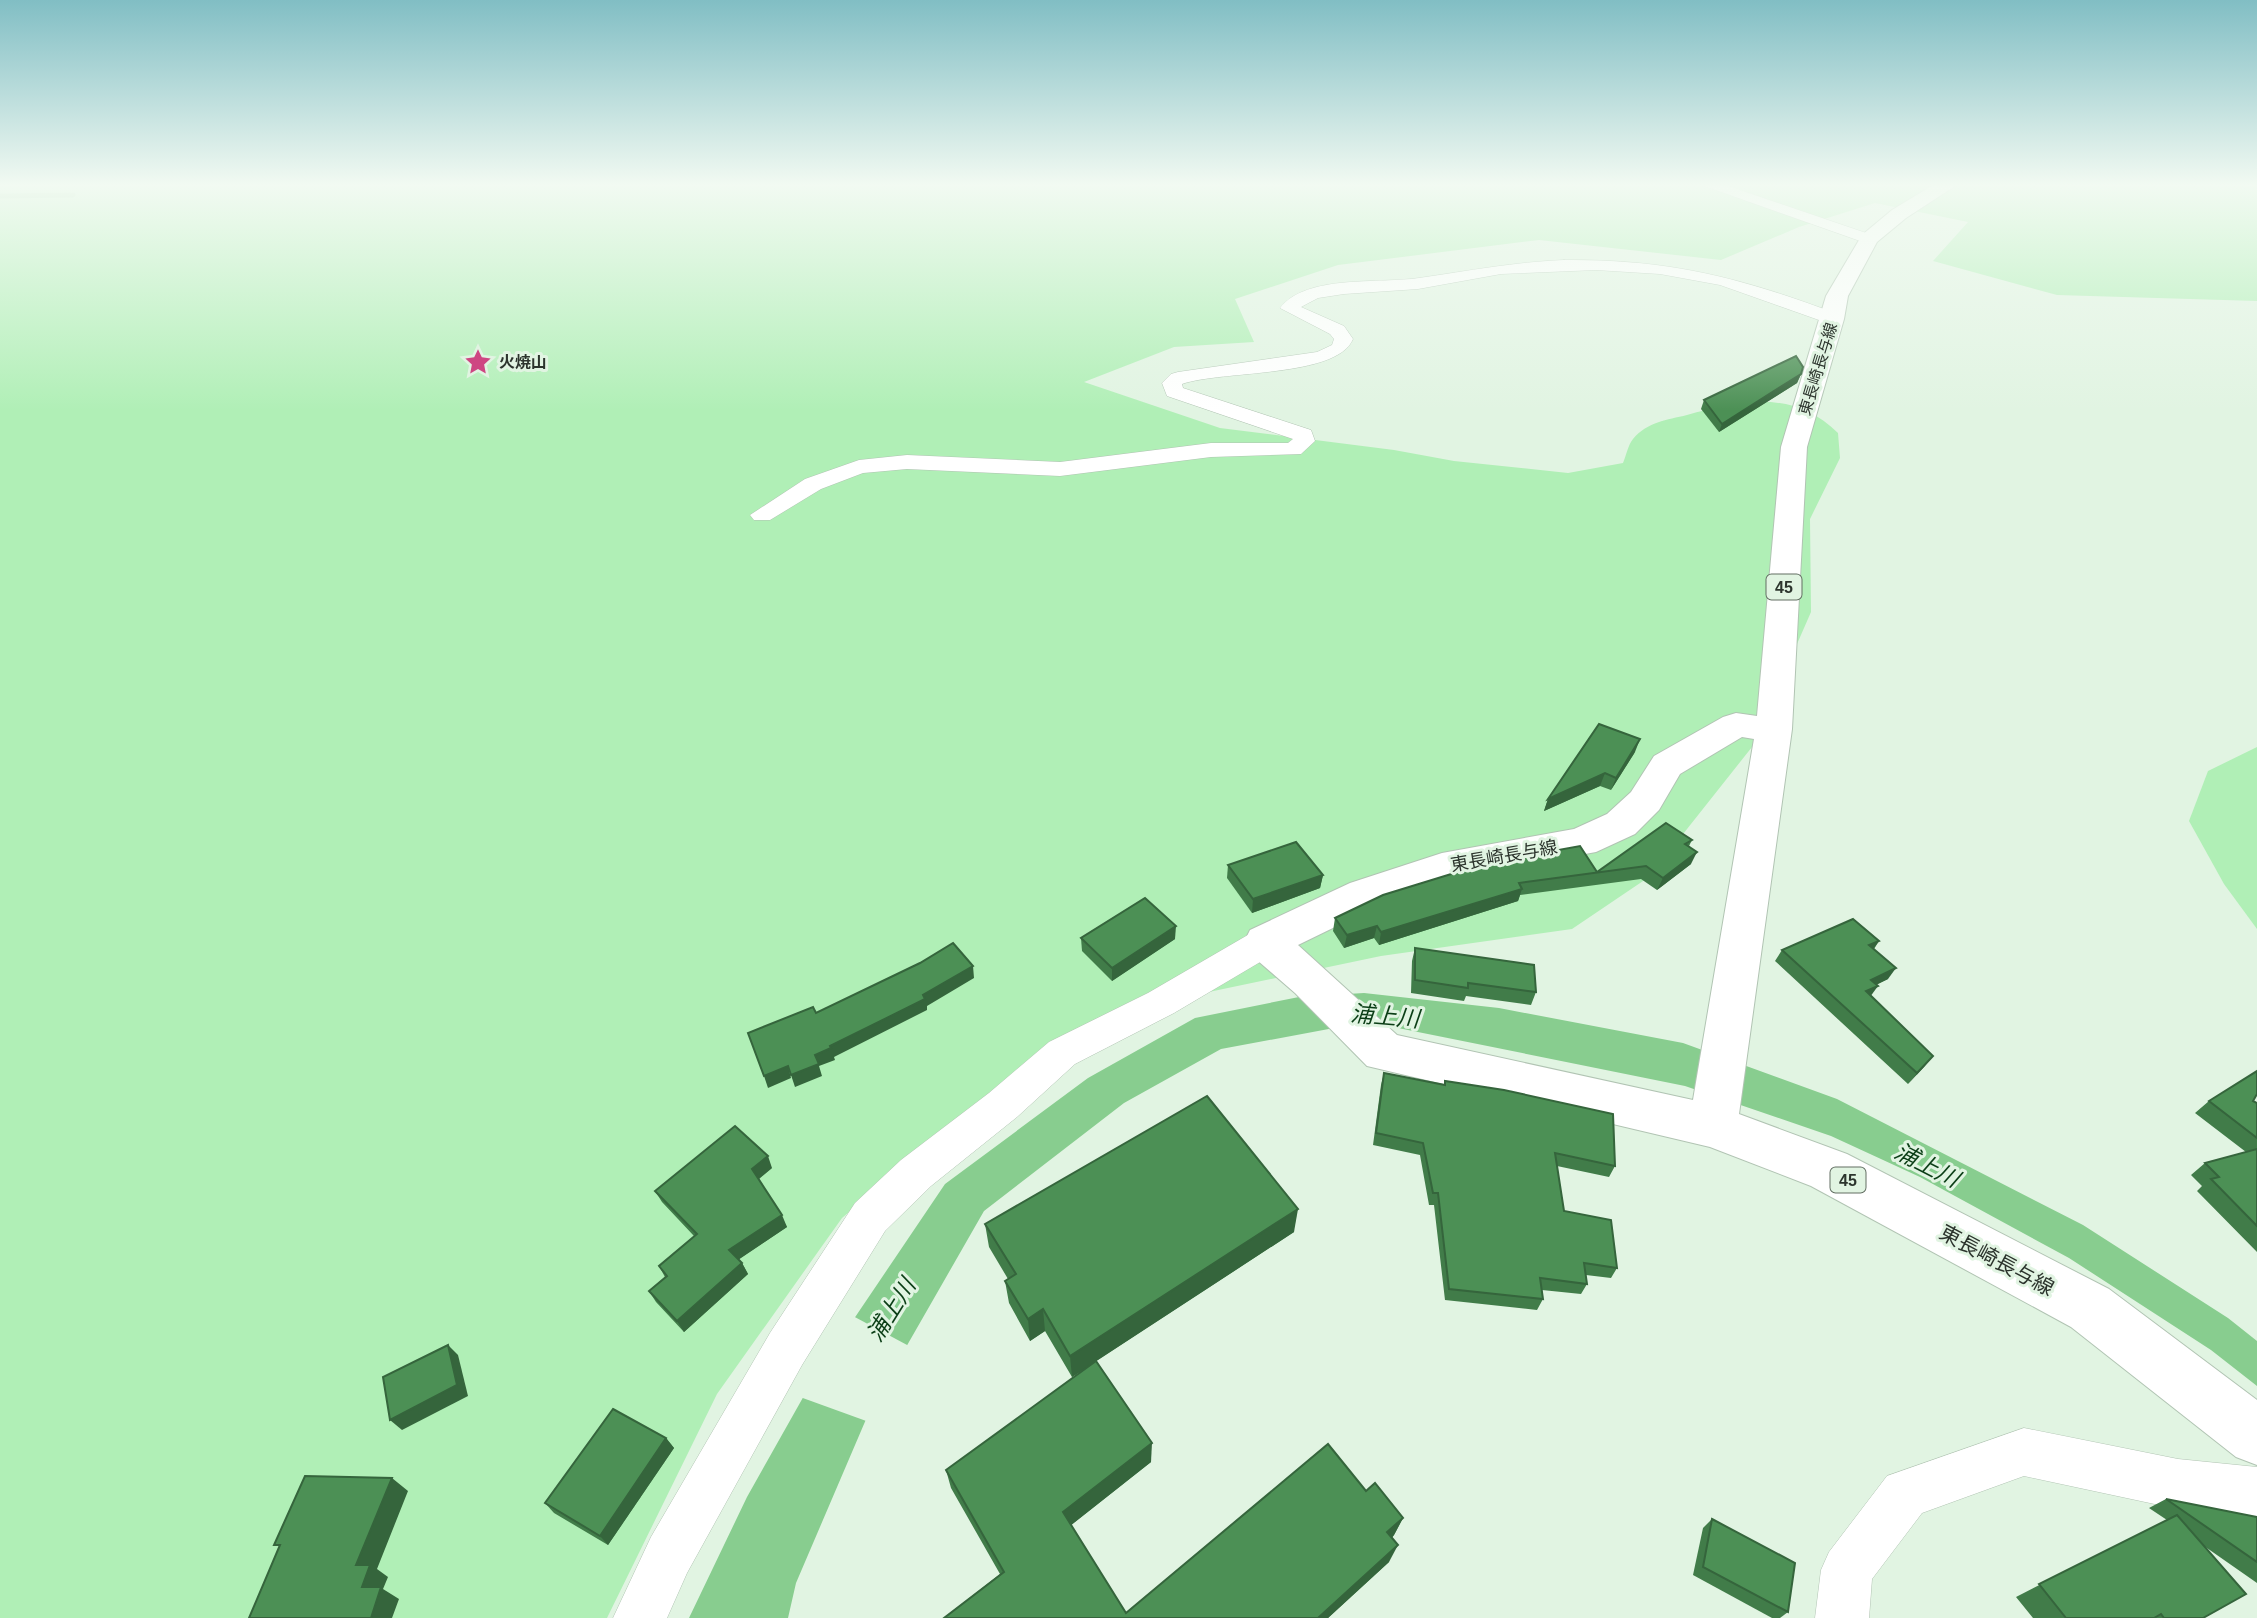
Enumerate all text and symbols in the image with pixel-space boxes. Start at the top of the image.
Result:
street label: 東長崎長与線 [1796,321,1840,417]
place icon: 火焼山 [463,347,493,377]
place label: 火焼山 [499,354,547,371]
road number: 45 [1766,574,1802,600]
street label: 東長崎長与線 [1449,837,1559,875]
water label: 浦上川 [1349,1000,1423,1032]
water label: 浦上川 [1890,1138,1966,1194]
road number: 45 [1830,1168,1866,1192]
street label: 東長崎長与線 [1936,1220,2058,1300]
water label: 浦上川 [862,1271,922,1346]

